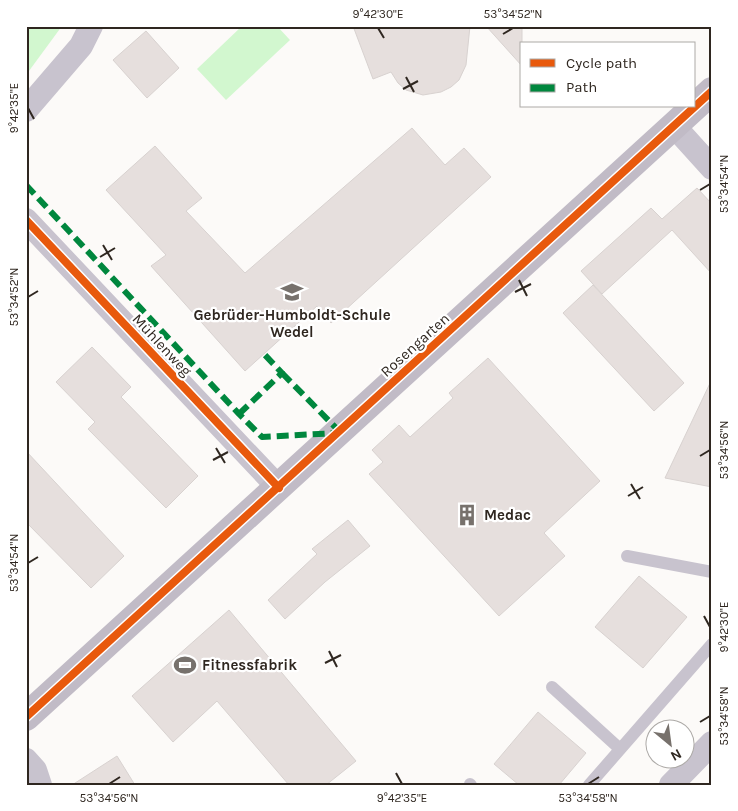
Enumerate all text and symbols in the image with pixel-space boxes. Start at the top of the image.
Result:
text: 9°42'30"E [353,7,403,21]
text: 53°34'52"N [484,7,542,21]
legend [520,42,696,108]
text: Cycle path [566,54,637,72]
text: Path [566,78,597,96]
text: 9°42'35"E [7,83,21,133]
text: 53°34'54"N [717,155,731,213]
text: 53°34'52"N [7,268,21,326]
school or university icon: Gebrüder-Humboldt-Schule Wedel [279,279,305,305]
place label: Gebrüder-Humboldt-Schule Wedel [193,306,391,341]
street label: Rosengarten [377,309,453,381]
street label: Mühlenweg [129,310,196,380]
text: 53°34'56"N [717,421,731,479]
building icon: Medac [454,502,480,528]
place label: Medac [484,506,531,524]
text: 53°34'54"N [7,534,21,592]
text: 9°42'30"E [717,602,731,652]
sports icon: Fitnessfabrik [172,652,198,678]
place label: Fitnessfabrik [202,656,297,674]
text: 53°34'58"N [717,686,731,746]
north arrow [646,718,696,768]
text: N [668,745,685,765]
text: 53°34'56"N [80,791,138,805]
text: 9°42'35"E [377,791,427,805]
text: 53°34'58"N [558,791,618,805]

